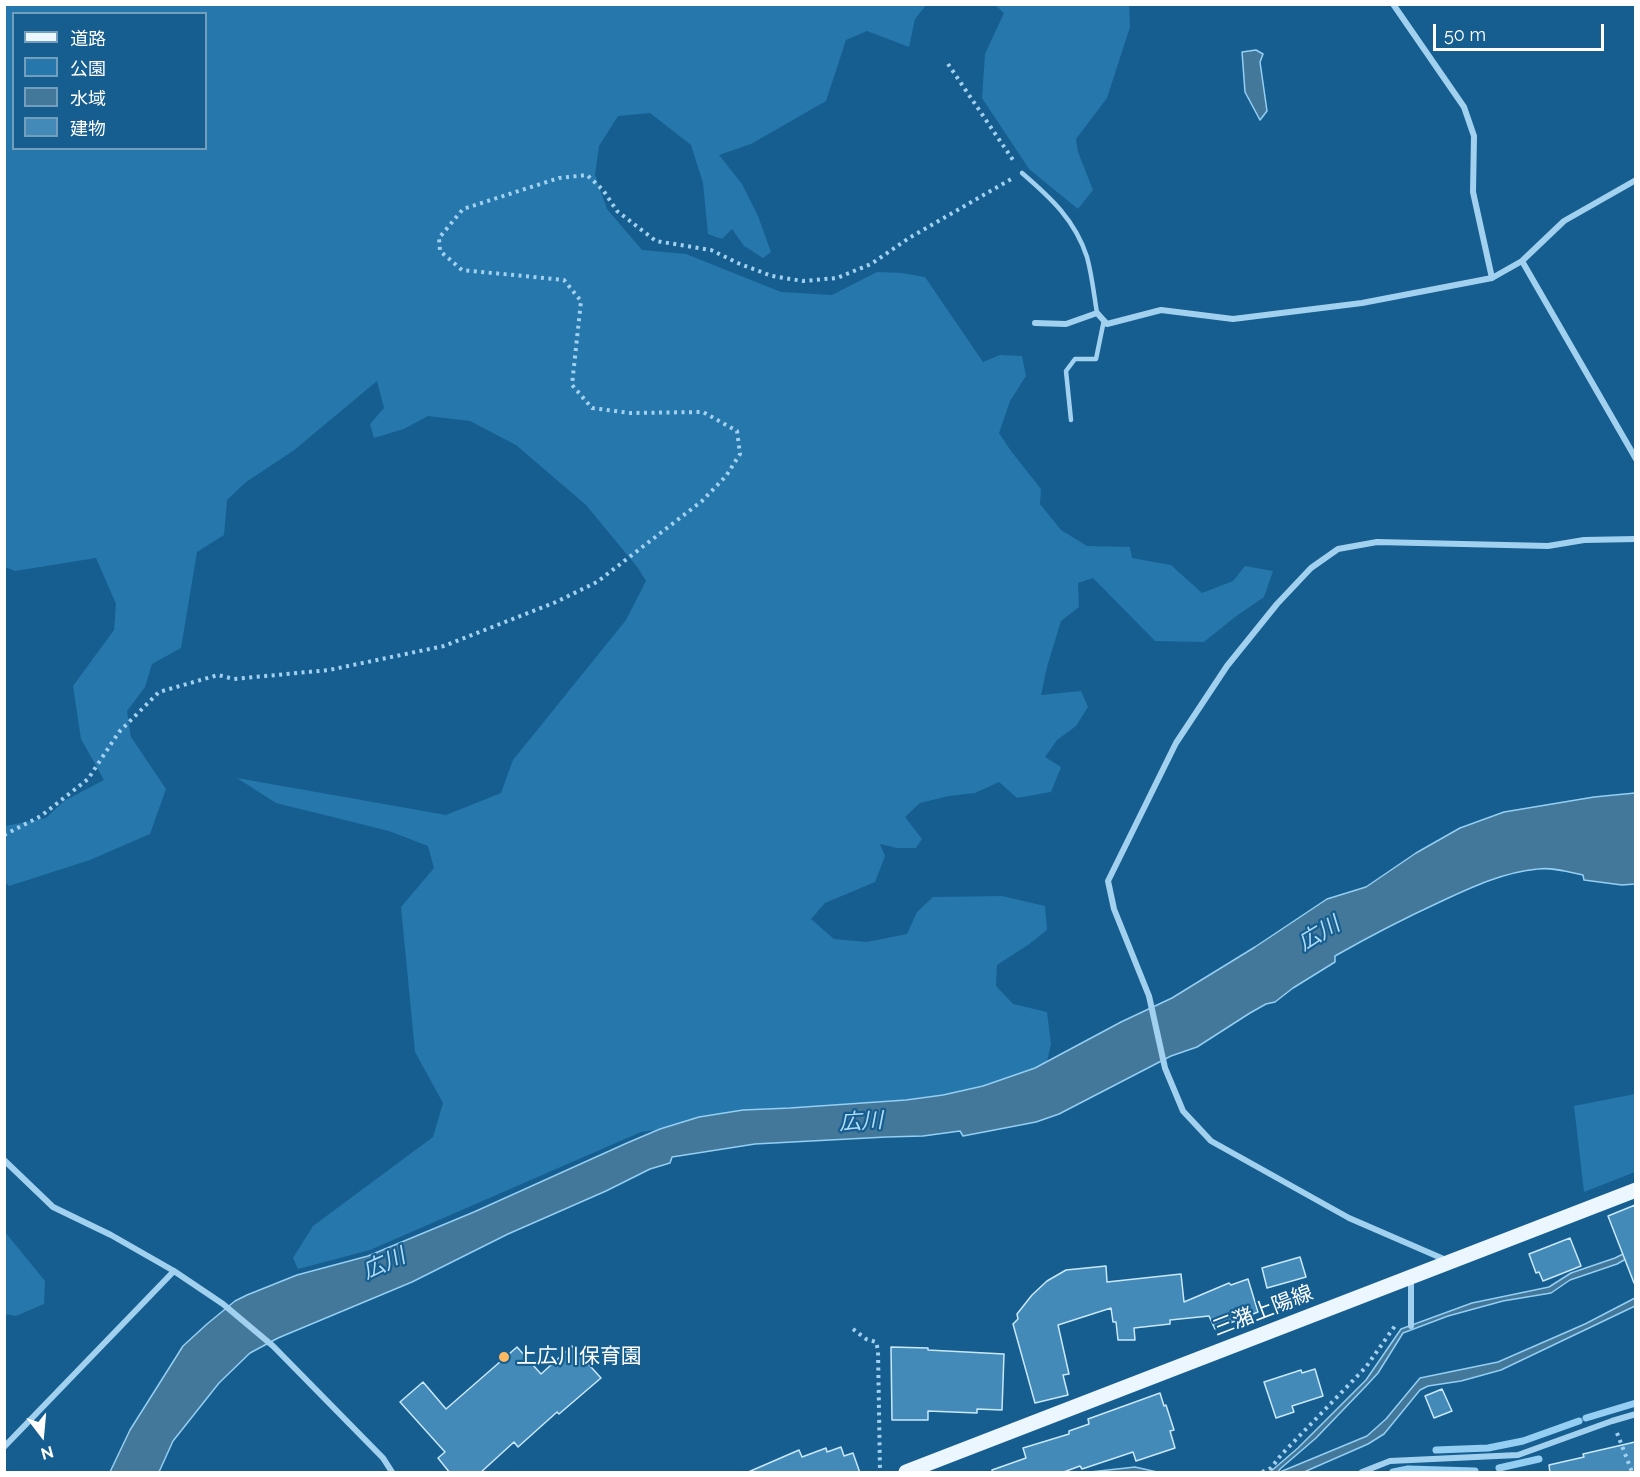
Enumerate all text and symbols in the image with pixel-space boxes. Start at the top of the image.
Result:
legend [12,12,207,150]
scale bar [1436,12,1607,50]
text: 50 m [1444,24,1486,45]
text: 道路 [70,28,106,49]
text: 公園 [70,58,106,79]
text: 水域 [70,88,106,109]
text: 建物 [70,118,106,139]
water label: 広川 [1293,911,1345,957]
water label: 広川 [838,1108,884,1136]
water label: 広川 [359,1243,409,1285]
street label: 三潴上陽線 [1209,1280,1317,1342]
place label: 上広川保育園 [516,1344,642,1370]
marker: 上広川保育園 [497,1350,511,1364]
north arrow [12,1405,72,1465]
text: N [39,1442,56,1464]

